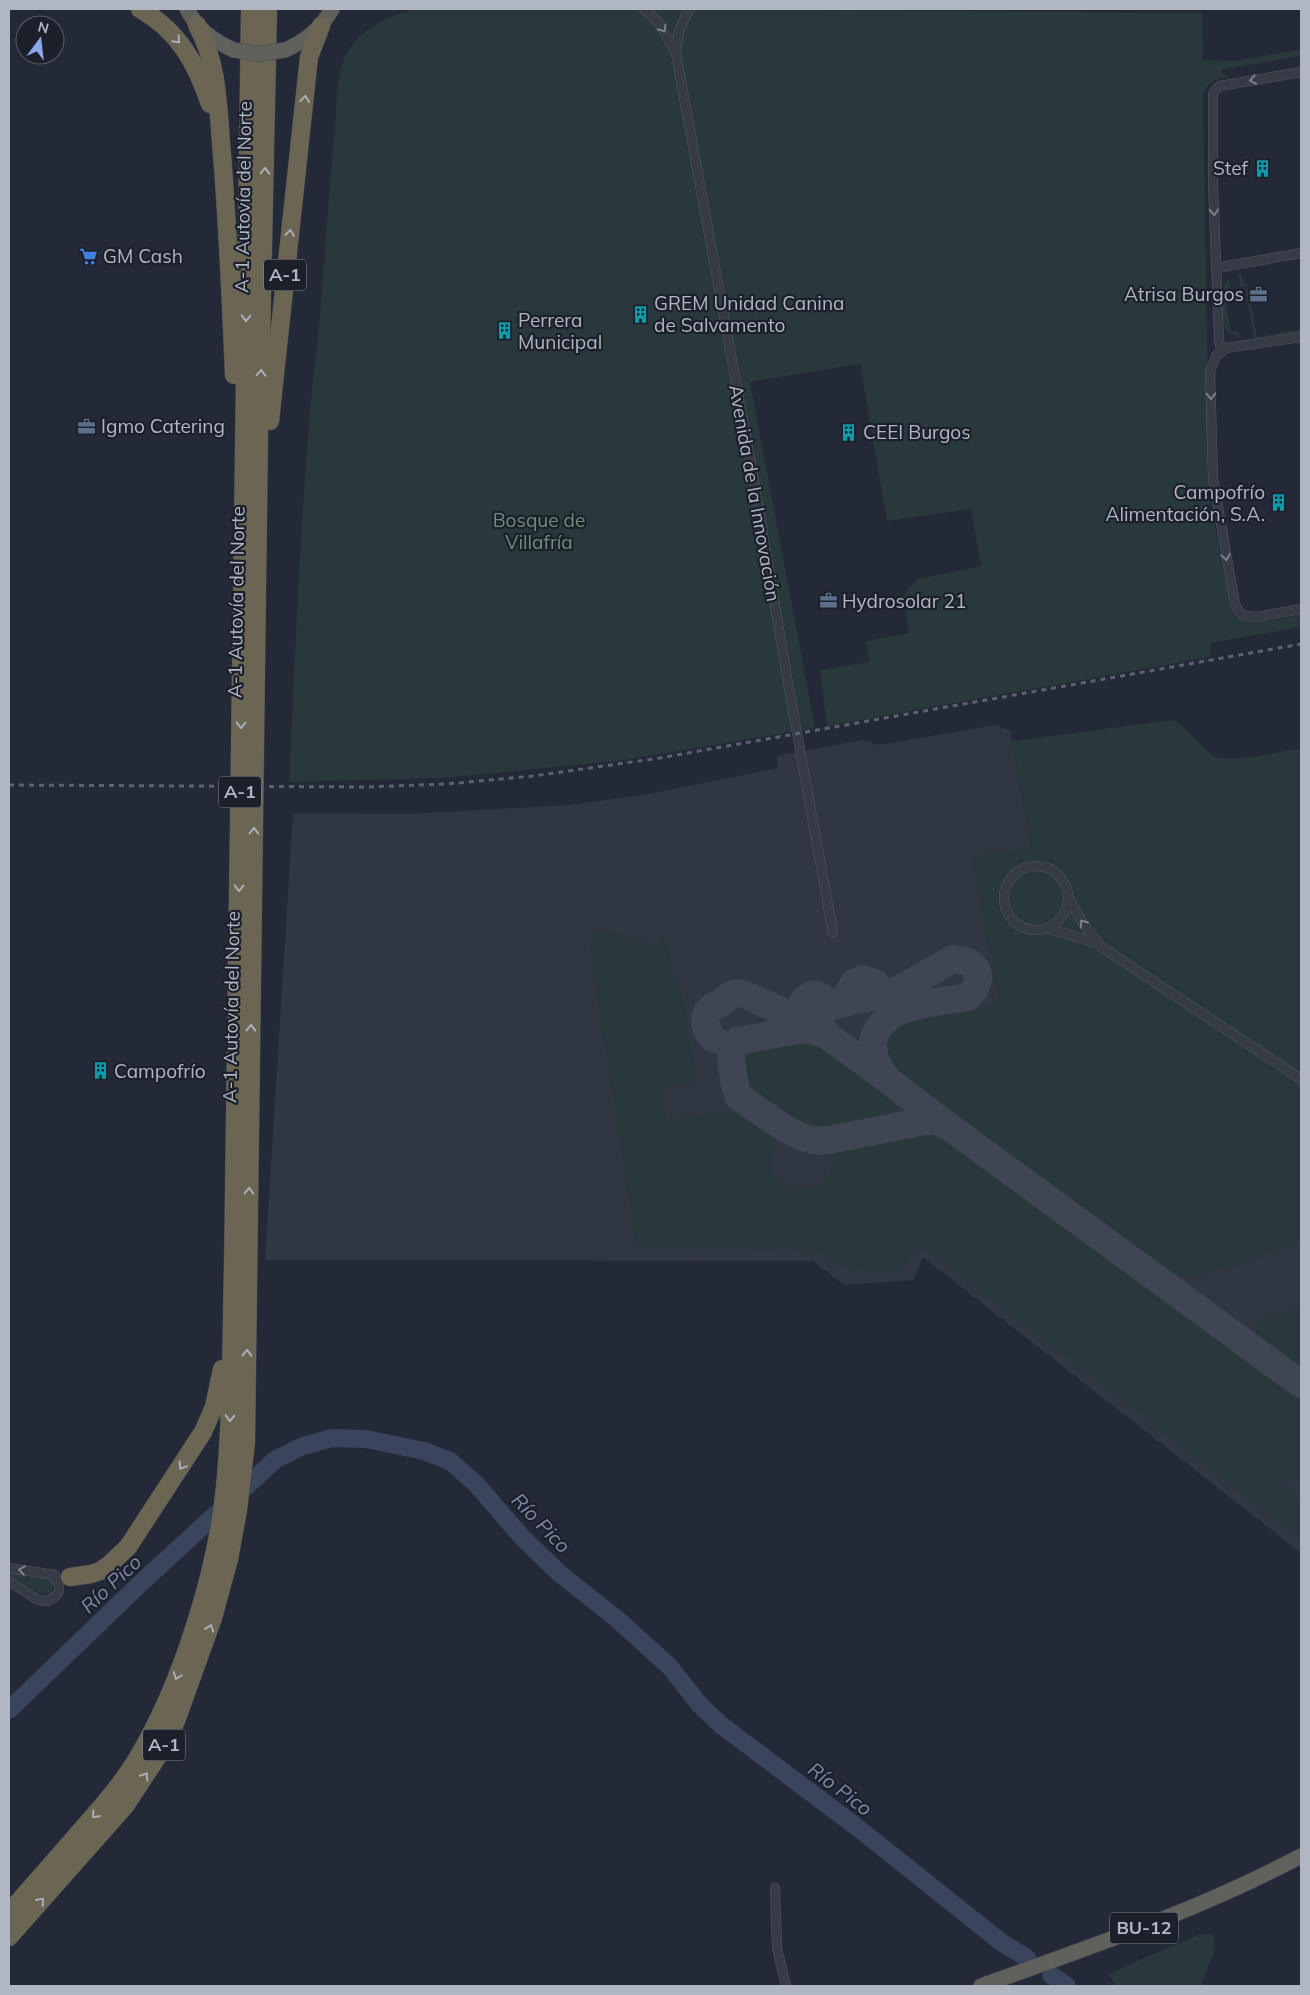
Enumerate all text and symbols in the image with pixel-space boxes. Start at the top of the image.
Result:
north arrow [15,15,65,65]
text: N [36,17,51,38]
one-way arrow [656,23,666,32]
one-way arrow [171,34,180,43]
one-way arrow [1249,75,1258,85]
one-way arrow [299,95,310,103]
street label: A-1 Autovía del Norte [229,101,257,293]
place label: Stef [1213,156,1249,180]
building icon: Stef [1252,158,1272,178]
one-way arrow [260,167,270,174]
one-way arrow [1209,208,1219,216]
one-way arrow [284,229,295,237]
place label: GM Cash [103,244,183,268]
supermarket icon: GM Cash [79,246,99,266]
road number: A-1 [264,260,306,290]
place label: Atrisa Burgos [1124,282,1244,306]
office icon: Atrisa Burgos [1248,284,1268,304]
place label: GREM Unidad Canina de Salvamento [654,291,844,337]
building icon: GREM Unidad Canina de Salvamento [630,304,650,324]
place label: Perrera Municipal [518,308,602,354]
one-way arrow [241,314,251,322]
building icon: Perrera Municipal [494,321,514,341]
one-way arrow [256,368,266,376]
street label: Avenida de la Innovación [724,383,786,603]
one-way arrow [1206,392,1216,400]
place label: Igmo Catering [101,414,225,438]
office icon: Igmo Catering [77,416,97,436]
place label: CEEI Burgos [863,420,971,444]
building icon: CEEI Burgos [839,422,859,442]
place label: Campofrío Alimentación, S.A. [1106,480,1265,526]
building icon: Campofrío Alimentación, S.A. [1269,493,1289,513]
street label: A-1 Autovía del Norte [222,506,250,698]
park label: Bosque de Villafría [493,508,585,554]
one-way arrow [1221,553,1231,561]
place label: Hydrosolar 21 [842,589,966,613]
office icon: Hydrosolar 21 [818,591,838,611]
one-way arrow [236,722,246,730]
road number: A-1 [219,776,261,808]
one-way arrow [249,826,260,834]
one-way arrow [233,884,244,892]
street label: A-1 Autovía del Norte [217,911,245,1103]
one-way arrow [1080,919,1089,929]
one-way arrow [246,1024,257,1032]
place label: Campofrío [114,1059,206,1083]
building icon: Campofrío [90,1061,110,1081]
one-way arrow [244,1186,254,1194]
one-way arrow [242,1349,252,1356]
one-way arrow [225,1414,235,1422]
one-way arrow [179,1461,188,1470]
water label: Río Pico [507,1487,576,1558]
water label: Río Pico [75,1549,146,1618]
one-way arrow [18,1565,26,1576]
one-way arrow [204,1624,214,1633]
one-way arrow [172,1671,182,1679]
road number: A-1 [143,1730,185,1760]
water label: Río Pico [803,1756,877,1821]
one-way arrow [139,1773,148,1782]
one-way arrow [92,1809,101,1818]
one-way arrow [35,1897,44,1906]
road number: BU-12 [1110,1912,1178,1944]

